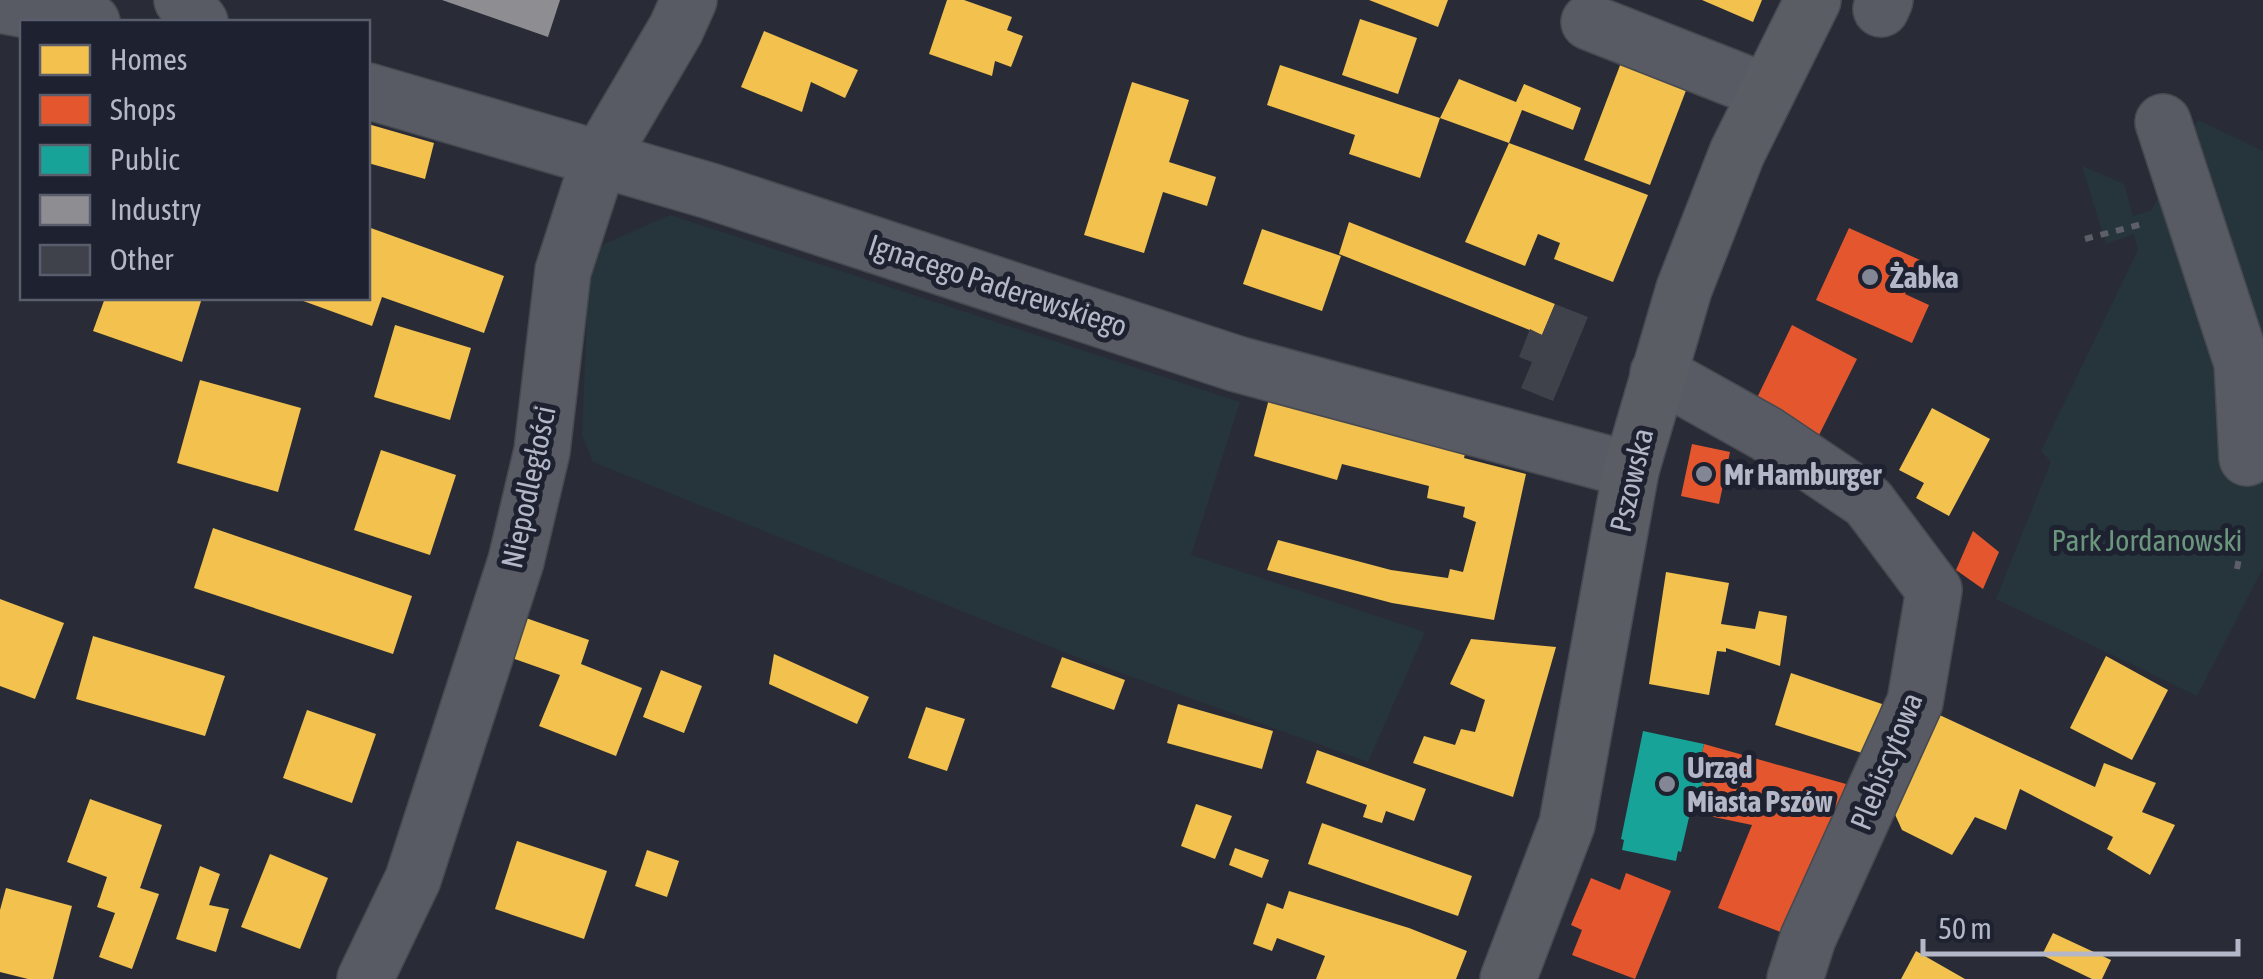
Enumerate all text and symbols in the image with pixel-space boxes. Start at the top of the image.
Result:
legend [20,20,370,300]
text: Homes [110,42,187,76]
text: Shops [110,92,176,126]
text: Public [110,142,180,176]
text: Industry [110,192,201,226]
street label: Ignacego Paderewskiego [864,227,1132,343]
text: Other [110,242,174,276]
place label: Żabka [1890,260,1959,294]
marker: Żabka [1859,266,1881,288]
street label: Niepodległości [494,403,562,571]
street label: Pszowska [1603,425,1659,535]
place label: Mr Hamburger [1724,457,1883,491]
marker: Mr Hamburger [1693,463,1715,485]
park label: Park Jordanowski [2052,523,2242,557]
street label: Plebiscytowa [1843,687,1929,835]
place label: Urząd Miasta Pszów [1687,750,1833,818]
marker: Urząd Miasta Pszów [1656,773,1678,795]
scale bar [1923,894,2238,956]
text: 50 m [1938,911,1992,945]

